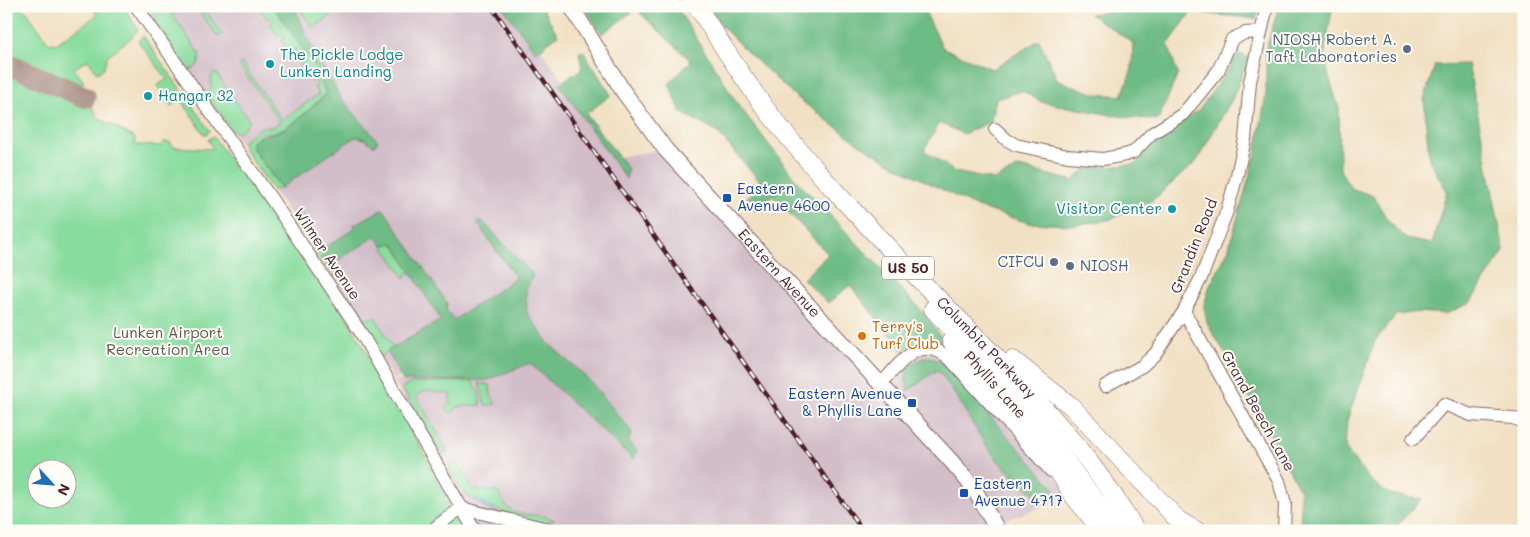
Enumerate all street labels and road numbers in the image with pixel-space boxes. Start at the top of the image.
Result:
street label: Grandin Road [1165,195,1221,296]
street label: Wilmer Avenue [290,203,366,303]
street label: Eastern Avenue [734,224,826,321]
road number: US 50 [882,256,934,280]
street label: Columbia Parkway [933,292,1041,402]
street label: Phyllis Lane [960,346,1031,422]
street label: Grand Beech Lane [1217,346,1300,475]

